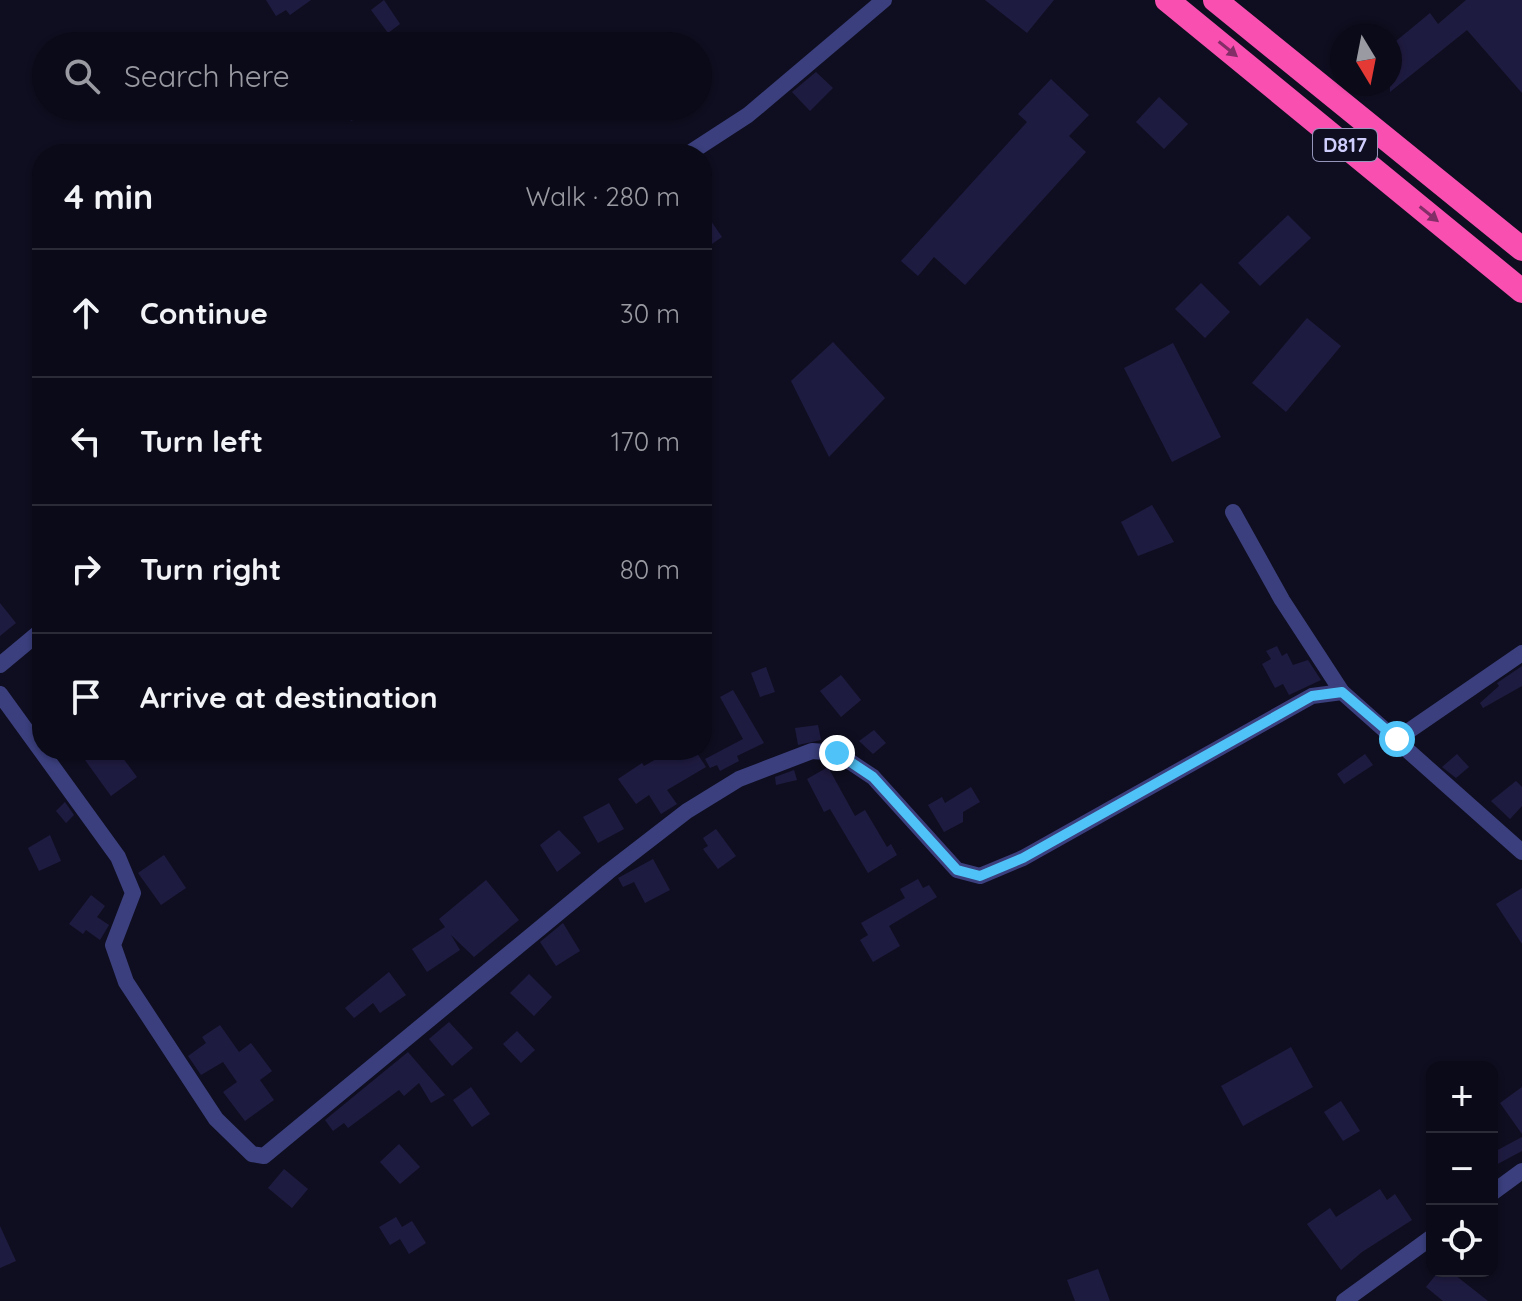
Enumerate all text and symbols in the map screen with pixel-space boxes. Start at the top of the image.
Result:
north arrow [1330,24,1402,96]
search box [32,32,712,120]
one-way arrow [1218,41,1238,57]
icon: search [60,54,104,98]
text: Search here [124,57,290,95]
road number: D817 [1313,129,1377,161]
text: 4 min [64,175,153,218]
text: Walk · 280 m [525,180,680,213]
one-way arrow [1419,205,1439,222]
icon: ahead [64,291,108,335]
text: Continue [140,294,268,332]
text: 30 m [620,297,680,330]
icon: left [64,419,108,463]
text: Turn left [140,422,263,460]
text: 170 m [611,425,680,458]
icon: right [64,547,108,591]
text: Turn right [140,550,281,588]
text: 80 m [620,553,680,586]
icon: arrive [64,675,108,719]
text: Arrive at destination [140,678,438,716]
route start [1379,721,1415,757]
route end [819,735,855,771]
map controls [1426,1061,1498,1277]
button: + [1426,1061,1498,1133]
button: − [1426,1133,1498,1205]
button: locate [1426,1205,1498,1277]

